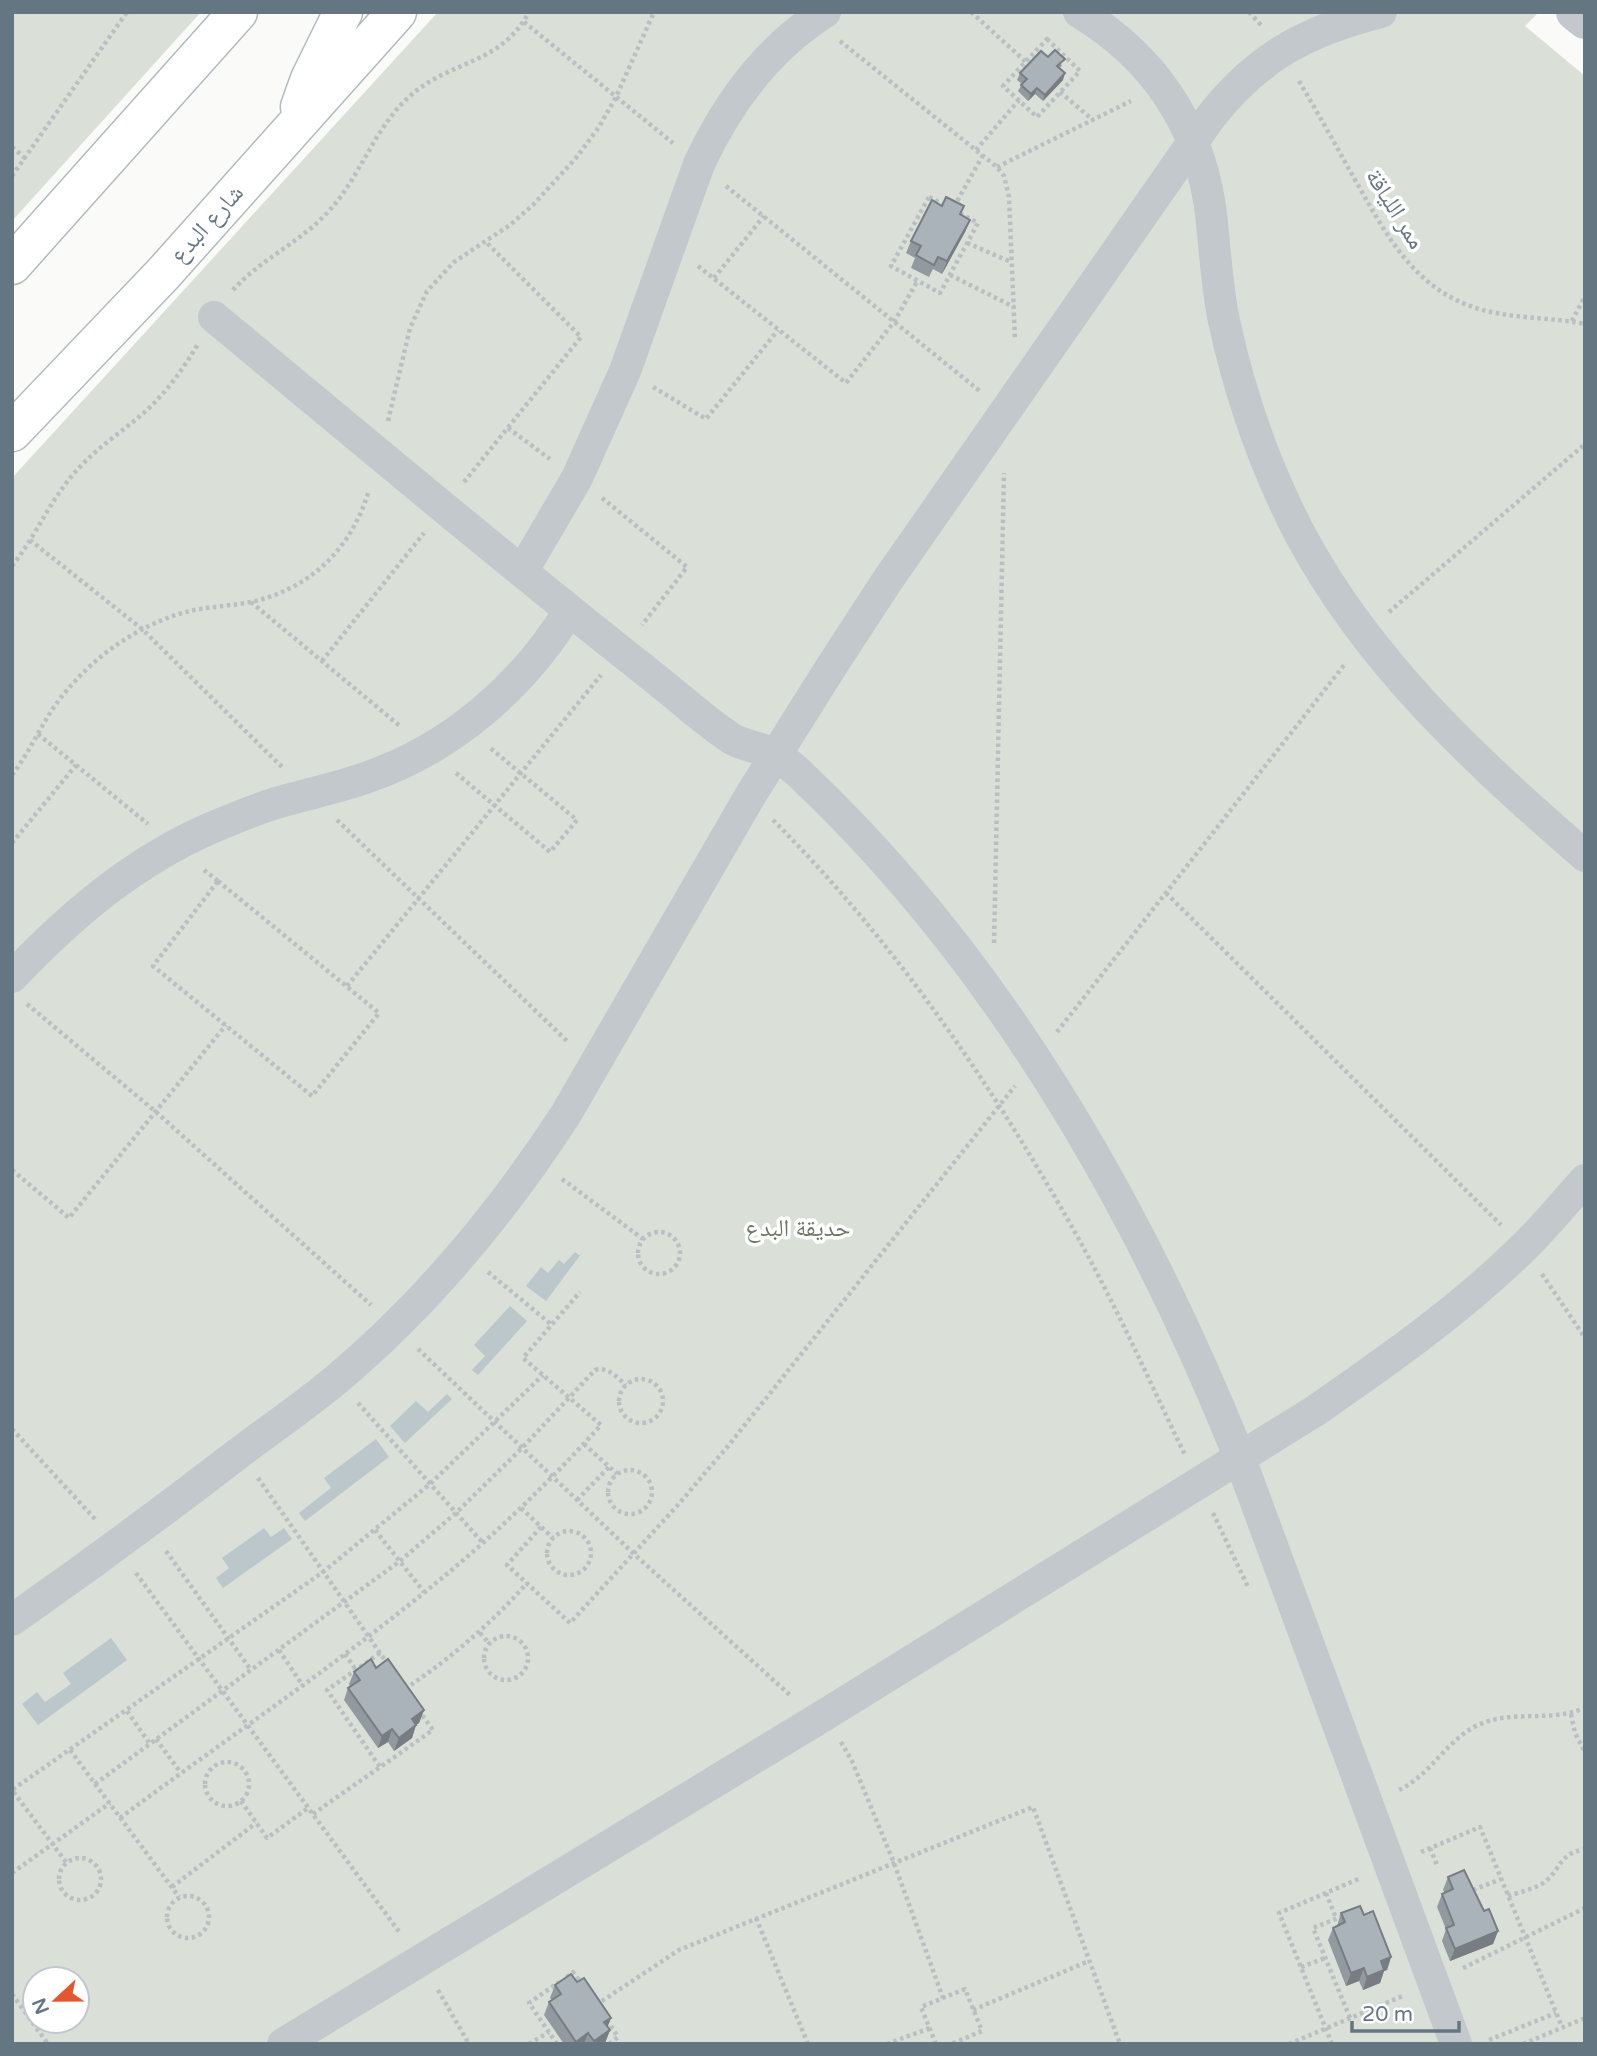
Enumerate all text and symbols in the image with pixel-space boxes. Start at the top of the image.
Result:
street label: ممر اللياقة [1359,164,1431,254]
street label: شارع البدع [164,179,250,269]
park label: حديقة البدع [746,1214,850,1243]
north arrow [21,1965,91,2035]
scale bar [1352,1990,1459,2034]
text: N [28,1995,54,2017]
text: 20 m [1362,2002,1413,2027]

